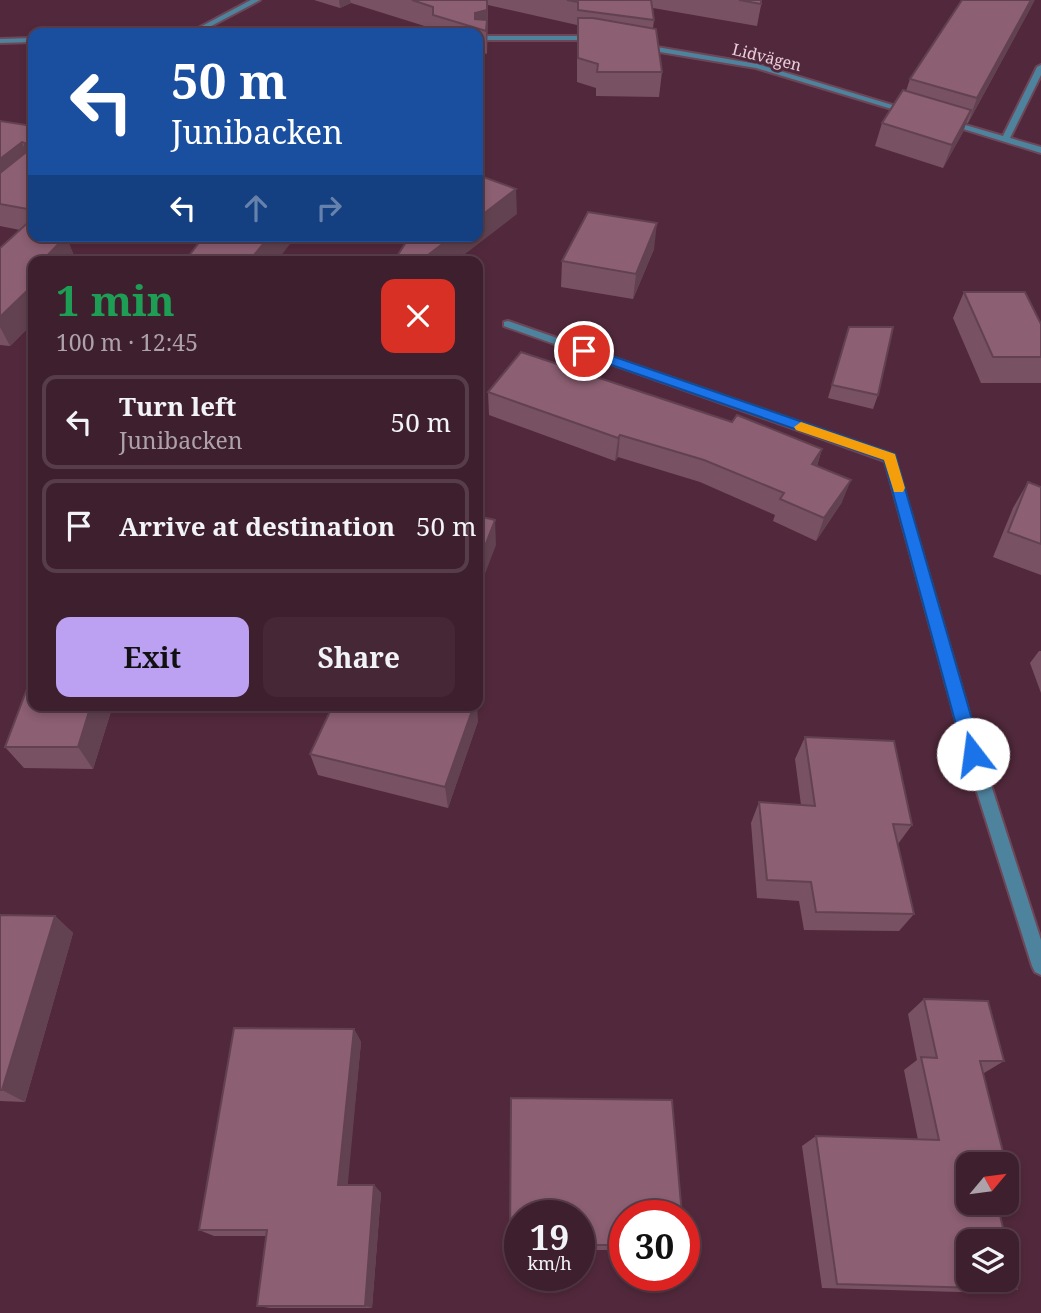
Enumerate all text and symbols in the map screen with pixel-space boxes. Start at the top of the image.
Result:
street label: Lidvägen [730,38,804,76]
text: 50 m [171,47,287,113]
icon: left [56,56,147,147]
text: Junibacken [171,110,343,153]
icon: left [164,189,202,227]
icon: ahead [237,189,275,227]
icon: right [310,189,348,227]
text: 1 min [56,271,175,328]
button: close [381,279,455,353]
pin [554,321,614,381]
text: 100 m · 12:45 [56,326,198,358]
icon: arrive [565,332,603,370]
text: Turn left [119,388,236,424]
icon: left [60,403,98,441]
text: 50 m [391,404,451,440]
text: Junibacken [119,424,243,456]
icon: arrive [60,507,98,545]
text: Arrive at destination [119,508,395,544]
text: 50 m [416,508,476,544]
button: Exit [56,617,249,697]
button: Share [263,617,455,697]
position arrow [936,717,1010,791]
north arrow [956,1152,1018,1214]
map controls [956,1152,1019,1292]
speed limit sign: 30 [609,1200,700,1291]
text: 19 [530,1213,569,1260]
button: layers [956,1229,1019,1292]
text: km/h [527,1251,572,1275]

